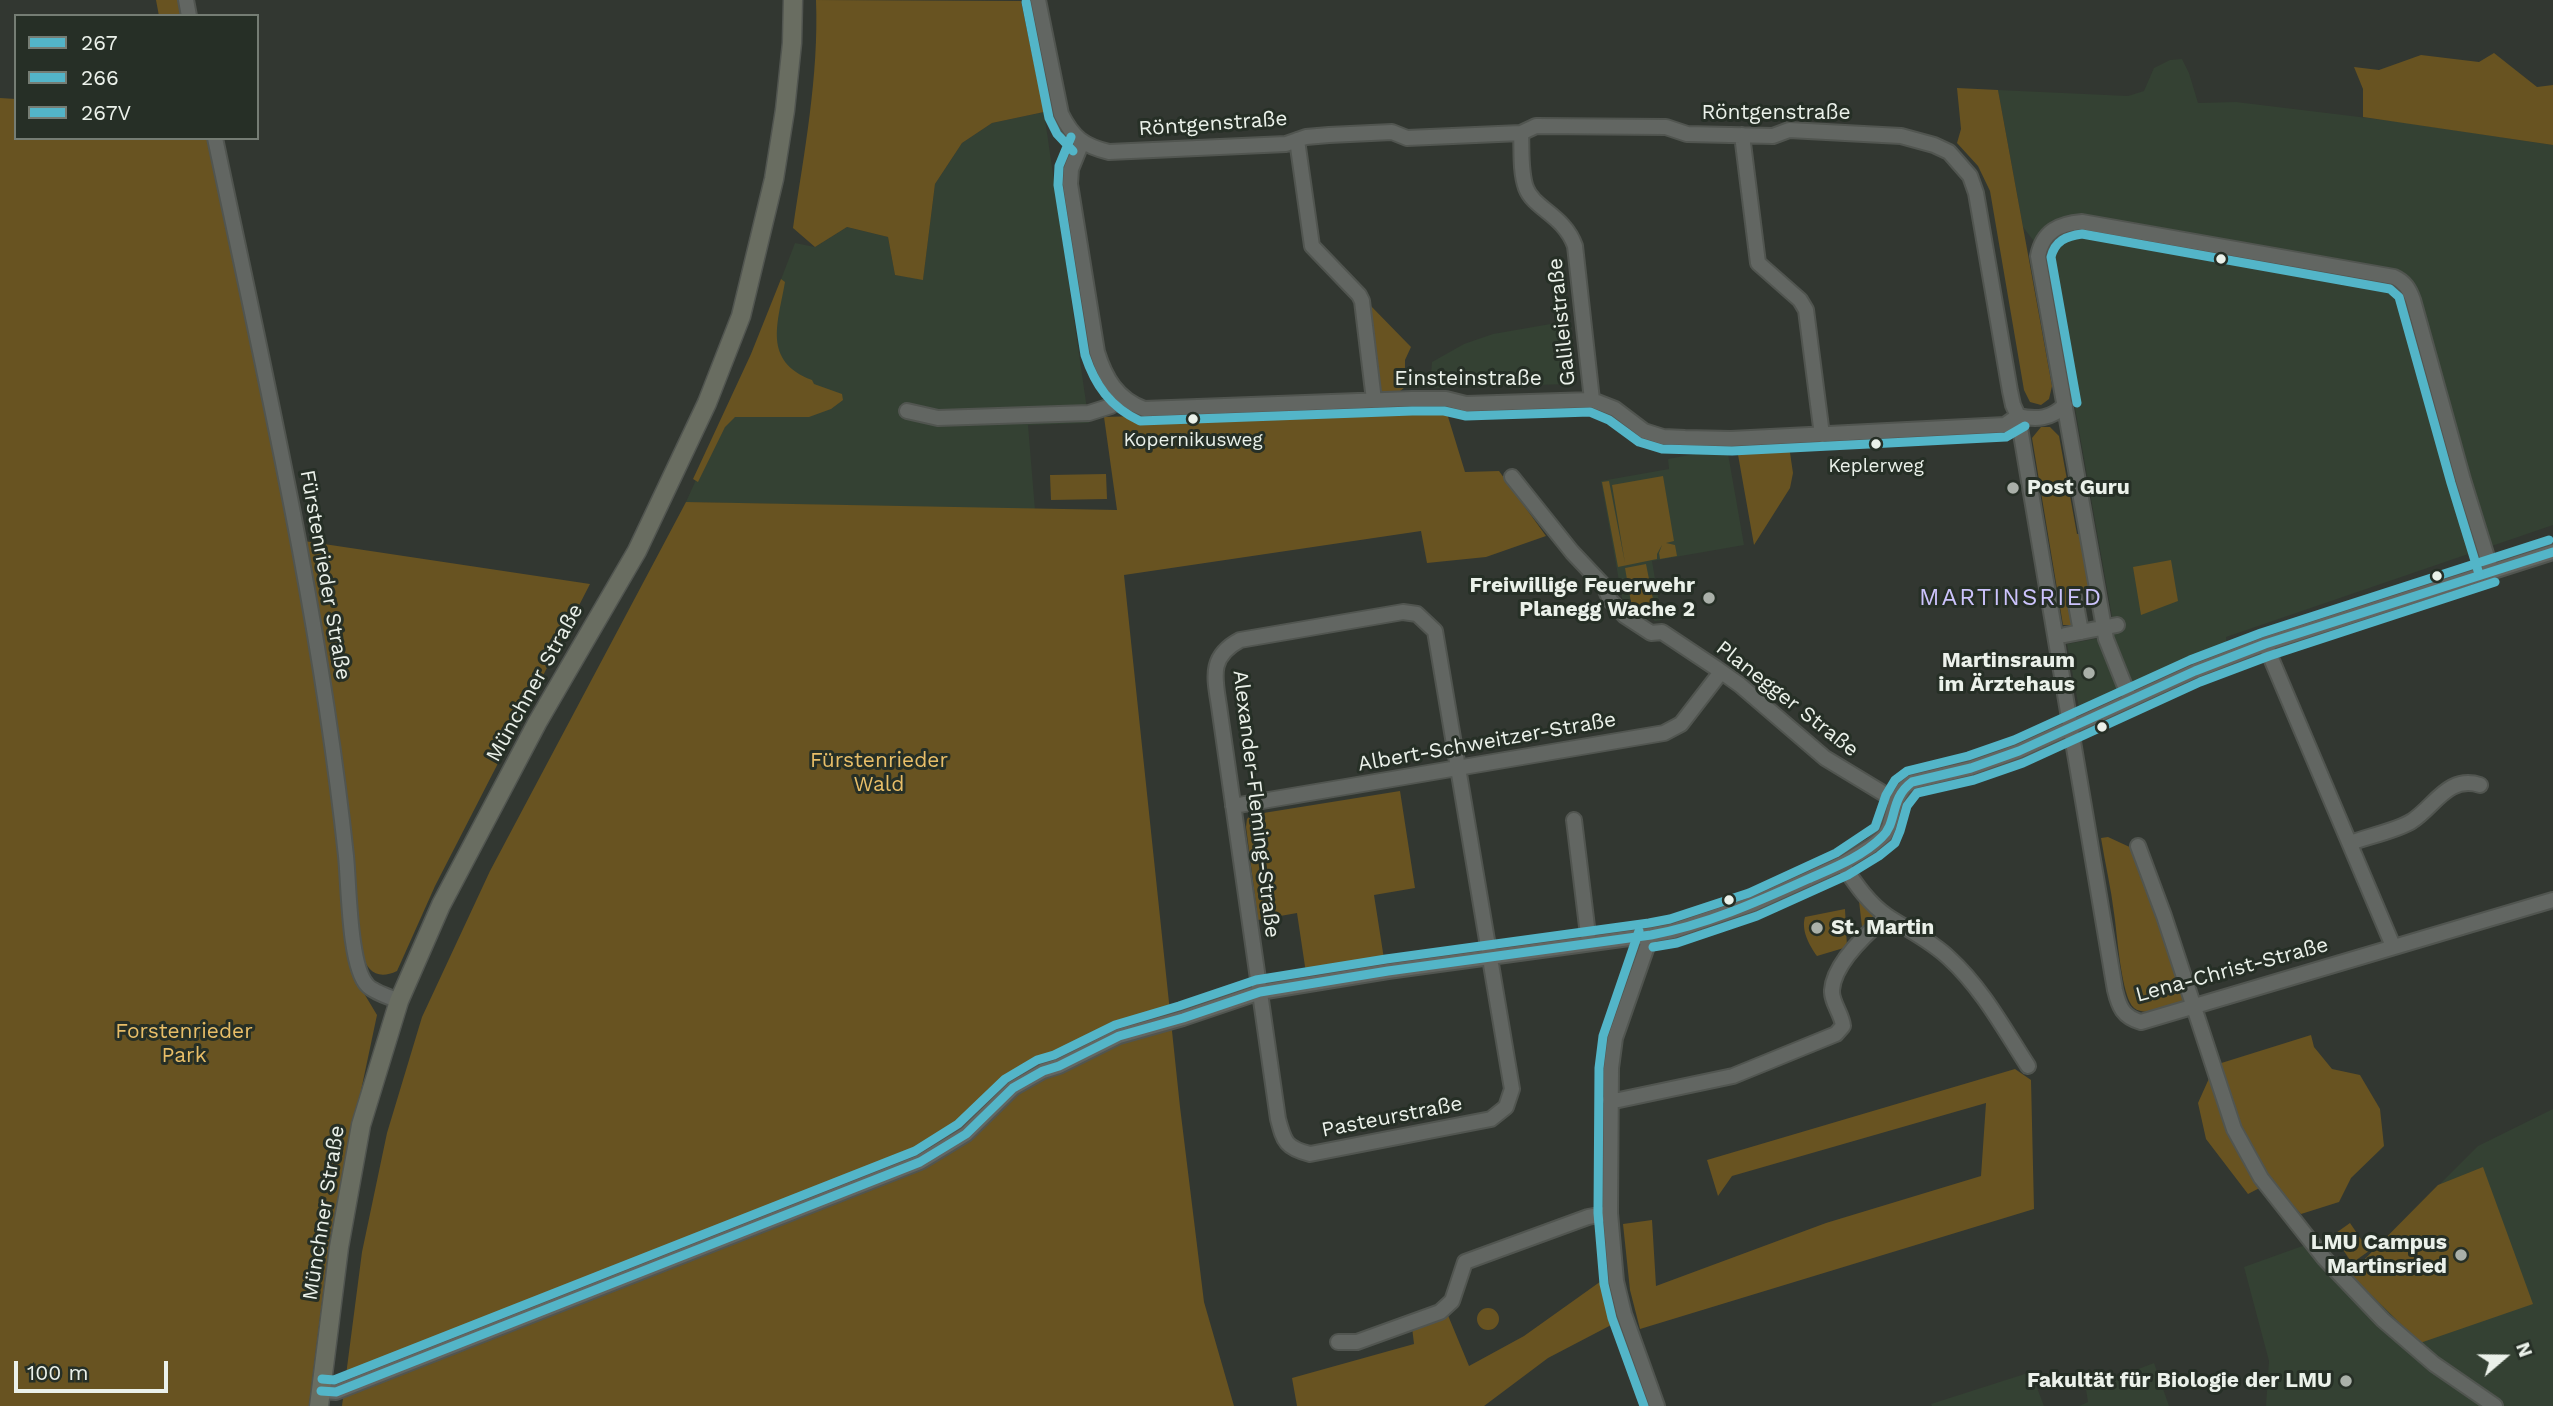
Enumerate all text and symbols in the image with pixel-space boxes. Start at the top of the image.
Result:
legend [14,14,259,140]
text: 267 [81,30,118,55]
text: 266 [81,65,119,90]
text: 267V [81,100,131,125]
street label: Röntgenstraße [1701,100,1851,126]
street label: Röntgenstraße [1138,106,1288,142]
unlabelled marker [2214,252,2228,266]
street label: Galileistraße [1543,257,1581,387]
street label: Einsteinstraße [1394,366,1542,392]
marker: Kopernikusweg [1186,412,1200,426]
place label: Kopernikusweg [1123,429,1263,451]
marker: Keplerweg [1869,437,1883,451]
place label: Keplerweg [1828,455,1924,477]
street label: Fürstenrieder Straße [294,468,356,682]
place label: Post Guru [2027,475,2130,501]
marker: Post Guru [2005,480,2021,496]
unlabelled marker [2430,569,2444,583]
place label: Freiwillige Feuerwehr Planegg Wache 2 [1470,573,1695,623]
district label: MARTINSRIED [1920,584,2102,612]
marker: Freiwillige Feuerwehr Planegg Wache 2 [1701,590,1717,606]
street label: Münchner Straße [481,600,589,766]
street label: Planegger Straße [1711,636,1863,762]
place label: Martinsraum im Ärztehaus [1938,648,2075,698]
marker: Martinsraum im Ärztehaus [2081,665,2097,681]
street label: Alexander-Fleming-Straße [1227,669,1285,939]
street label: Albert-Schweitzer-Straße [1356,707,1618,777]
unlabelled marker [2095,720,2109,734]
park label: Fürstenrieder Wald [810,748,948,798]
unlabelled marker [1722,893,1736,907]
place label: St. Martin [1831,915,1934,941]
marker: St. Martin [1809,920,1825,936]
street label: Lena-Christ-Straße [2133,932,2331,1008]
park label: Forstenrieder Park [115,1019,253,1069]
street label: Pasteurstraße [1319,1091,1465,1143]
street label: Münchner Straße [298,1124,350,1302]
place label: LMU Campus Martinsried [2311,1230,2447,1280]
marker: LMU Campus Martinsried [2453,1247,2469,1263]
north arrow [2469,1322,2539,1392]
text: N [2511,1339,2537,1360]
scale bar [18,1346,172,1390]
text: 100 m [27,1360,89,1385]
place label: Fakultät für Biologie der LMU [2027,1368,2332,1394]
marker: Fakultät für Biologie der LMU [2338,1373,2354,1389]

